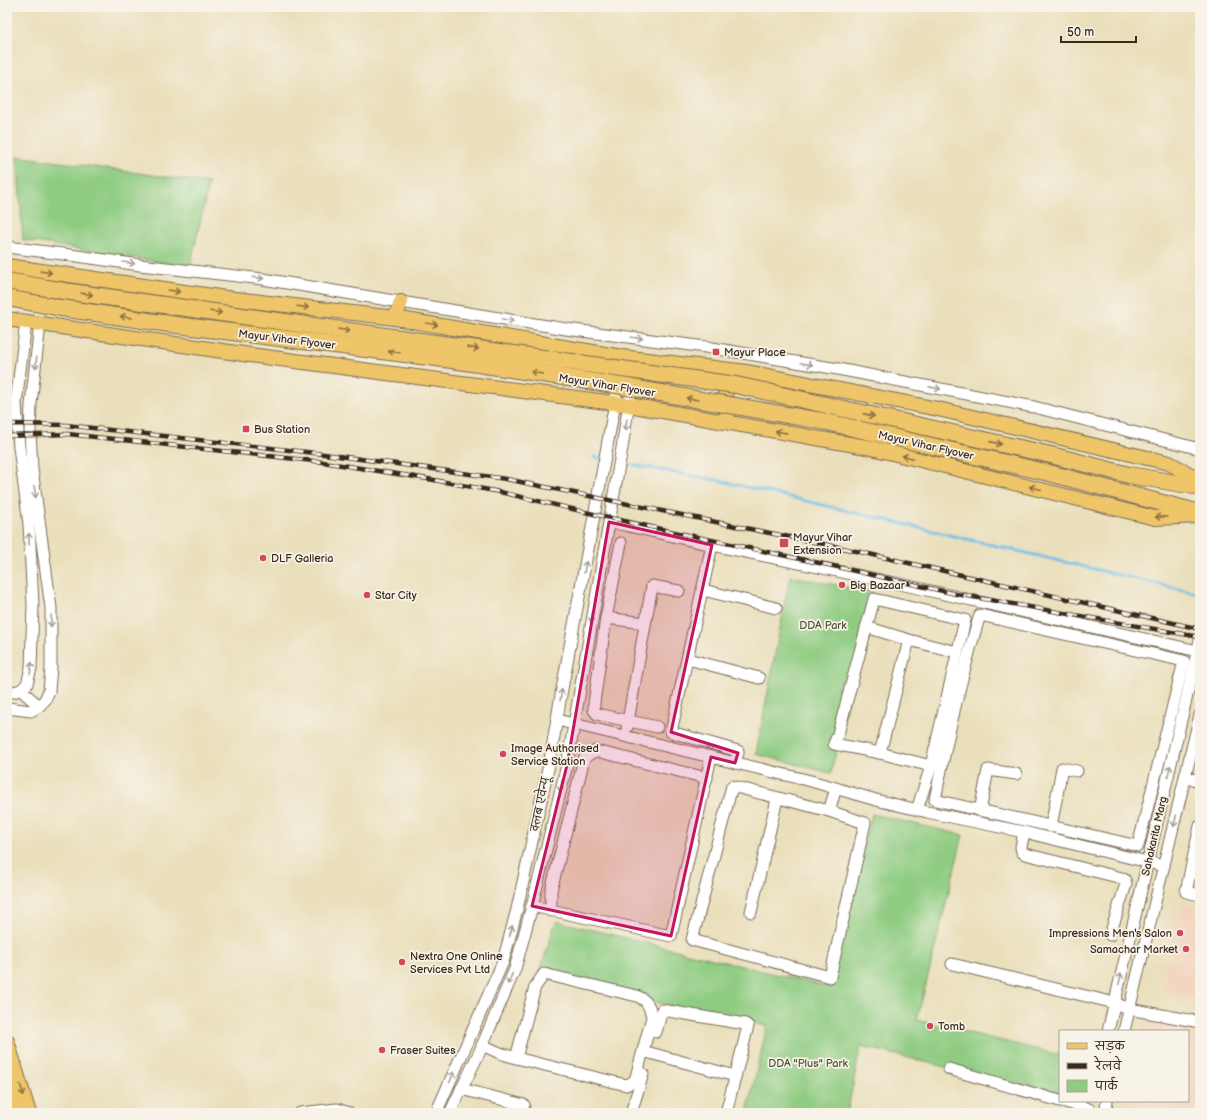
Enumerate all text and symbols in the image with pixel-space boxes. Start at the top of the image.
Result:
scale bar [1061,18,1136,44]
text: 50 m [1067,25,1094,40]
one-way arrow [122,259,135,267]
one-way arrow [39,268,52,276]
one-way arrow [251,274,264,282]
one-way arrow [167,287,180,295]
one-way arrow [80,290,93,298]
one-way arrow [296,303,309,311]
one-way arrow [209,308,222,316]
one-way arrow [120,313,133,321]
one-way arrow [501,316,514,324]
one-way arrow [425,320,438,328]
one-way arrow [337,326,350,334]
street label: Mayur Vihar Flyover [238,327,337,352]
one-way arrow [630,334,643,342]
one-way arrow [466,345,479,352]
place label: Mayur Place [724,346,786,359]
marker: Mayur Place [711,347,721,357]
one-way arrow [388,348,401,356]
one-way arrow [32,356,39,369]
one-way arrow [800,360,813,368]
one-way arrow [530,369,543,377]
street label: Mayur Vihar Flyover [558,371,657,400]
one-way arrow [928,384,941,392]
one-way arrow [686,395,699,403]
one-way arrow [863,411,876,419]
one-way arrow [622,418,630,431]
place label: Bus Station [254,423,310,436]
marker: Bus Station [241,424,251,434]
one-way arrow [775,428,788,436]
street label: Mayur Vihar Flyover [877,428,976,463]
one-way arrow [989,439,1002,447]
one-way arrow [902,453,915,461]
one-way arrow [1028,484,1041,492]
one-way arrow [32,485,39,498]
one-way arrow [1155,514,1168,521]
place label: Mayur Vihar Extension [793,531,853,557]
one-way arrow [26,533,33,546]
marker: Mayur Vihar Extension [778,537,790,549]
place label: DLF Galleria [271,552,333,565]
marker: DLF Galleria [258,553,268,563]
one-way arrow [581,561,589,574]
place label: Big Bazaar [850,579,906,592]
marker: Big Bazaar [837,580,847,590]
place label: Star City [375,589,417,602]
marker: Star City [362,590,372,600]
one-way arrow [588,610,596,623]
one-way arrow [47,614,55,627]
park label: DDA Park [799,619,847,632]
one-way arrow [27,662,35,675]
one-way arrow [557,689,565,702]
place label: Image Authorised Service Station [511,742,599,768]
marker: Image Authorised Service Station [498,749,508,759]
one-way arrow [1166,765,1173,778]
street label: क्लब एवेन्यू [523,773,555,834]
one-way arrow [557,779,565,792]
street label: Sahakarita Marg [1139,795,1170,877]
one-way arrow [1170,814,1178,827]
one-way arrow [508,925,515,938]
place label: Impressions Men's Salon [1049,927,1172,940]
marker: Impressions Men's Salon [1175,928,1185,938]
place label: Samachar Market [1090,943,1179,956]
marker: Samachar Market [1181,944,1191,954]
place label: Nextra One Online Services Pvt Ltd [410,950,503,976]
marker: Nextra One Online Services Pvt Ltd [397,957,407,967]
one-way arrow [506,973,513,985]
one-way arrow [1117,973,1125,986]
place label: Tomb [938,1020,965,1033]
marker: Tomb [925,1021,935,1031]
legend [1059,1030,1189,1102]
text: सड़क [1094,1039,1126,1054]
place label: Fraser Suites [390,1044,456,1057]
marker: Fraser Suites [377,1045,387,1055]
text: रेलवे [1093,1055,1122,1074]
park label: DDA "Plus" Park [768,1057,848,1070]
one-way arrow [448,1072,456,1084]
text: पार्क [1094,1076,1119,1094]
one-way arrow [19,1084,26,1097]

